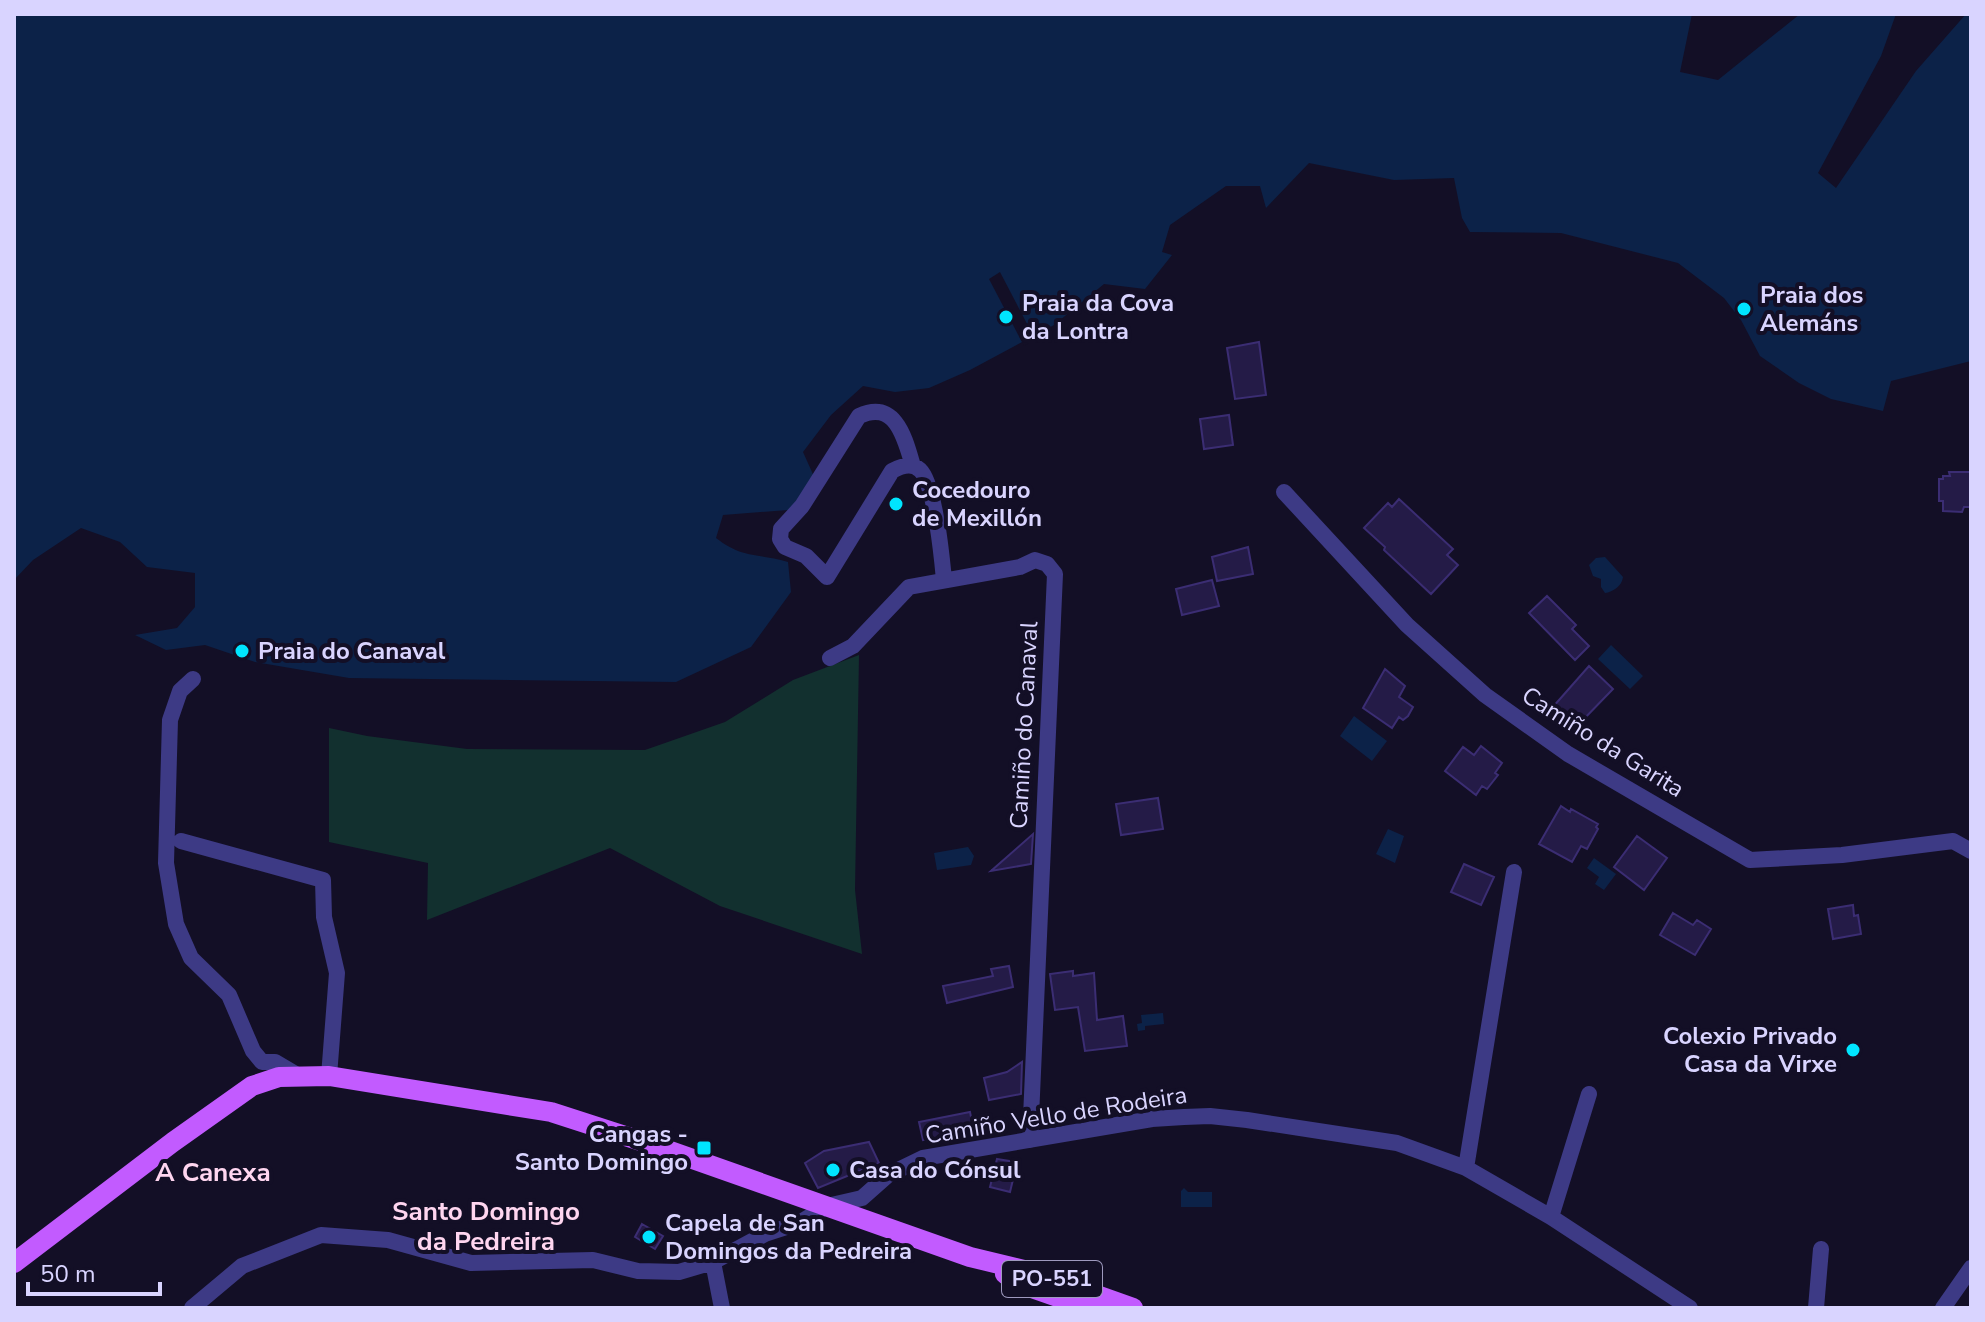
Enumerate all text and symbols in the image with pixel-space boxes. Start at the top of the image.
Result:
place label: Praia dos Alemáns [1760,279,1864,339]
place label: Praia da Cova da Lontra [1022,287,1174,347]
marker: Praia dos Alemáns [1735,300,1753,318]
marker: Praia da Cova da Lontra [997,308,1015,326]
place label: Cocedouro de Mexillón [912,474,1042,534]
marker: Cocedouro de Mexillón [887,495,905,513]
street label: Camiño do Canaval [1003,620,1045,830]
place label: Praia do Canaval [258,635,446,667]
marker: Praia do Canaval [233,642,251,660]
street label: Camiño da Garita [1516,679,1690,805]
place label: Colexio Privado Casa da Virxe [1663,1020,1837,1080]
marker: Colexio Privado Casa da Virxe [1844,1041,1862,1059]
street label: Camiño Vello de Rodeira [923,1078,1189,1152]
place label: Cangas - Santo Domingo [515,1118,688,1178]
marker: Cangas - Santo Domingo [695,1139,713,1157]
place label: Casa do Cónsul [849,1154,1021,1186]
district label: A Canexa [155,1155,271,1190]
marker: Casa do Cónsul [824,1161,842,1179]
district label: Santo Domingo da Pedreira [392,1194,580,1259]
place label: Capela de San Domingos da Pedreira [665,1207,912,1267]
marker: Capela de San Domingos da Pedreira [640,1228,658,1246]
scale bar [28,1246,160,1296]
text: 50 m [40,1258,96,1290]
road number: PO-551 [1002,1261,1102,1297]

